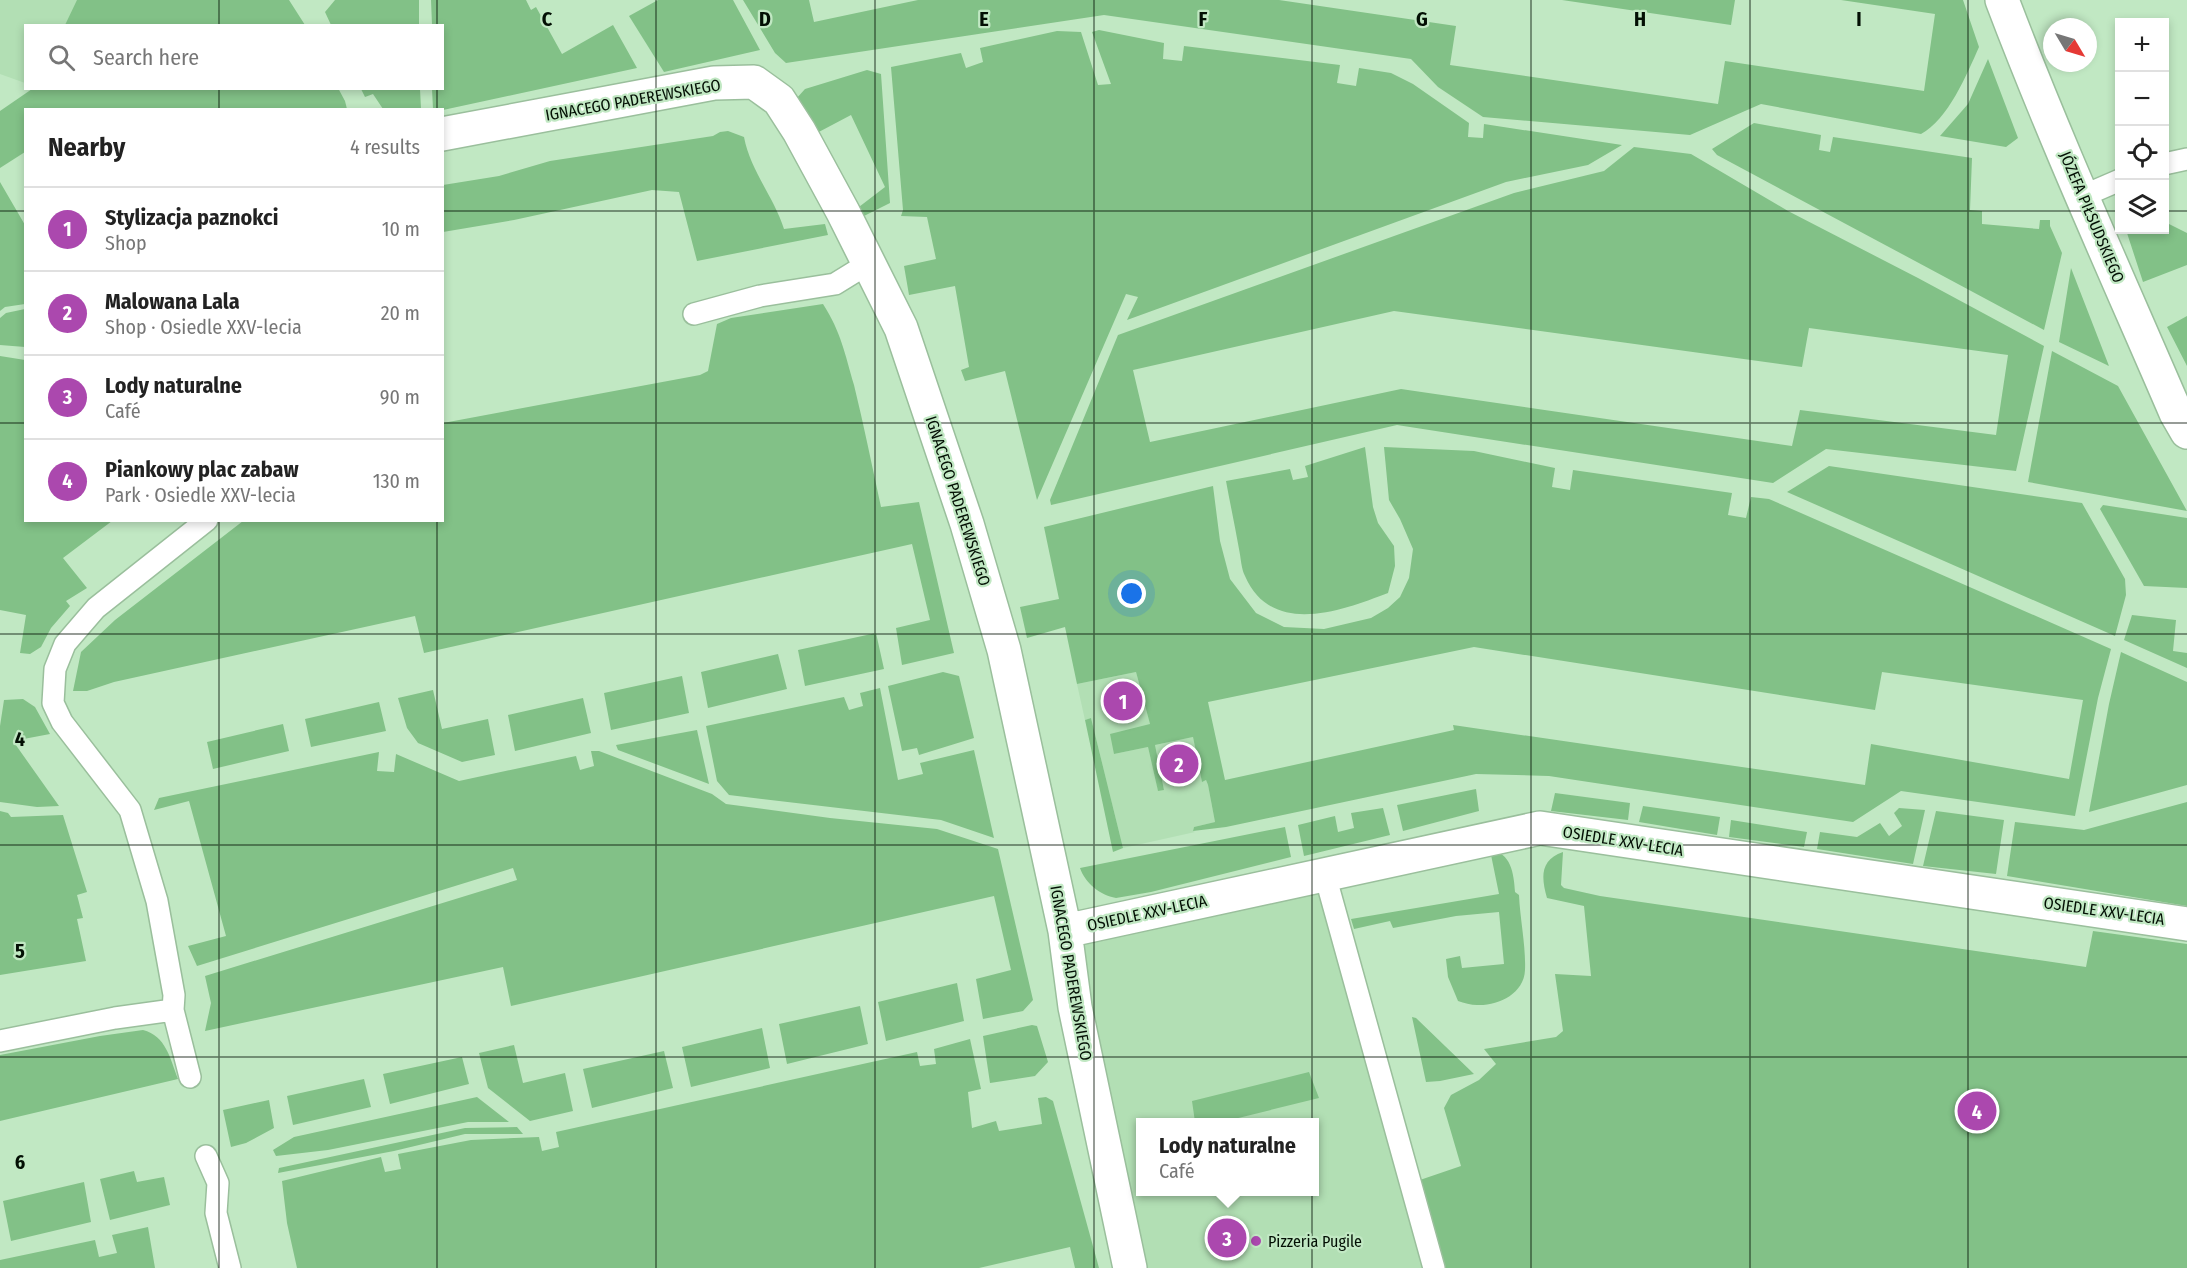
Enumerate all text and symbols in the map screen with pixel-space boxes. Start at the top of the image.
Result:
text: C [542,7,553,31]
text: D [759,7,771,31]
text: E [979,7,989,31]
text: F [1199,7,1208,31]
text: G [1416,7,1428,31]
text: H [1634,7,1646,31]
text: I [1856,7,1862,31]
north arrow [2043,18,2097,72]
map controls [2115,18,2169,234]
button: + [2115,18,2169,72]
search box [24,24,444,90]
icon: search [45,41,78,74]
text: Search here [93,44,199,71]
button: − [2115,72,2169,126]
street label: IGNACEGO PADEREWSKIEGO [544,75,722,125]
button: locate [2115,126,2169,180]
text: Nearby [48,132,125,163]
text: 4 results [350,135,420,159]
street label: JÓZEFA PIŁSUDSKIEGO [2056,148,2128,286]
button: layers [2115,180,2169,234]
text: Stylizacja paznokci [105,204,278,231]
text: 1 [63,217,72,241]
text: 10 m [382,217,420,241]
text: Shop [105,231,147,255]
text: Malowana Lala [105,288,240,315]
text: 2 [63,301,72,325]
text: 20 m [381,301,420,325]
text: Shop · Osiedle XXV-lecia [105,315,302,339]
text: Lody naturalne [105,372,242,399]
text: 3 [63,385,72,409]
text: 90 m [380,385,420,409]
text: Café [105,399,141,423]
street label: IGNACEGO PADEREWSKIEGO [922,414,994,588]
text: Piankowy plac zabaw [105,456,299,483]
text: 4 [62,469,73,493]
text: 130 m [373,469,420,493]
text: Park · Osiedle XXV-lecia [105,483,296,507]
your location [1117,579,1146,608]
pin: 1 [1104,678,1142,724]
text: 4 [15,727,25,751]
pin: 2 [1160,742,1198,786]
street label: OSIEDLE XXV-LECIA [1561,822,1685,860]
street label: IGNACEGO PADEREWSKIEGO [1046,884,1096,1062]
street label: OSIEDLE XXV-LECIA [1085,891,1209,935]
street label: OSIEDLE XXV-LECIA [2042,893,2166,929]
text: 5 [15,939,25,963]
pin: 4 [1958,1088,1996,1134]
popup [1136,1118,1319,1196]
text: Lody naturalne [1159,1132,1296,1159]
text: 6 [15,1150,25,1174]
text: Café [1159,1159,1195,1183]
pin: 3 [1208,1216,1246,1260]
place label: Pizzeria Pugile [1268,1232,1362,1251]
marker: Pizzeria Pugile [1249,1234,1263,1248]

